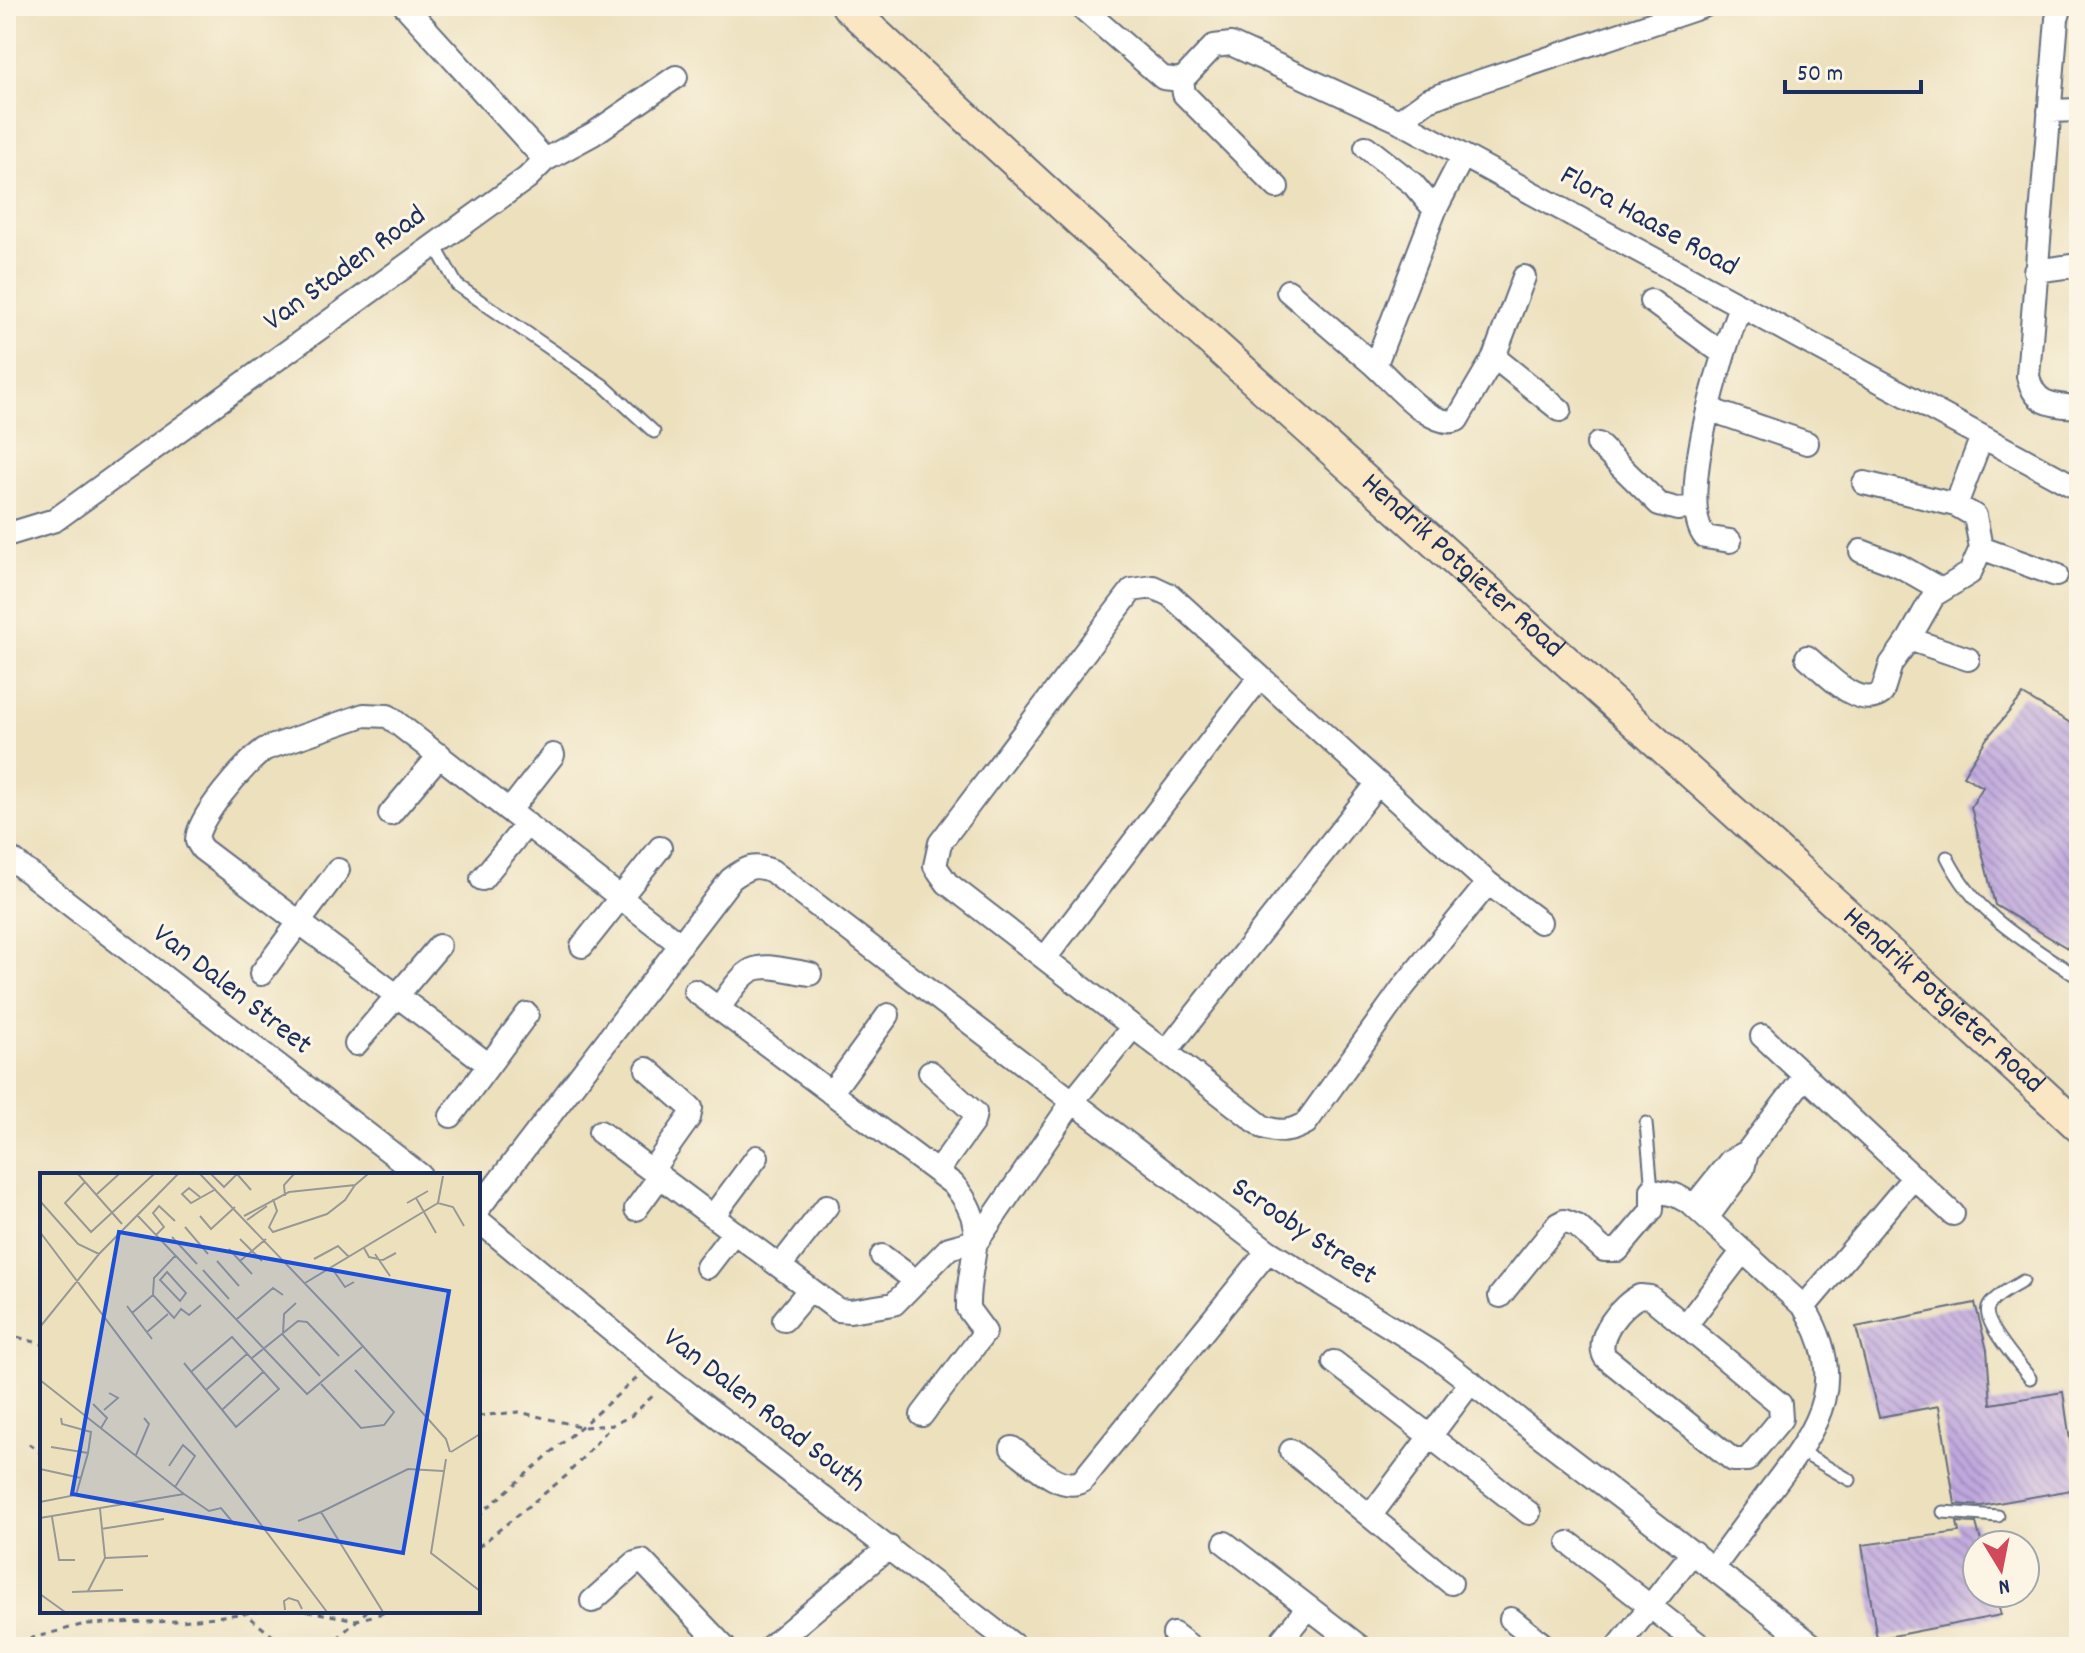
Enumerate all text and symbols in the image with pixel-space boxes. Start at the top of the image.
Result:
scale bar [1785,44,1921,94]
text: 50 m [1797,58,1843,92]
street label: Flora Haase Road [1551,156,1745,290]
street label: Van Staden Road [256,196,436,344]
street label: Hendrik Potgieter Road [1350,464,1573,670]
street label: Hendrik Potgieter Road [1832,897,2053,1105]
street label: Van Dalen Street [142,915,320,1067]
street label: Scrooby Street [1221,1168,1385,1298]
inset map [40,1173,480,1613]
street label: Van Dalen Road South [652,1319,874,1505]
north arrow [1961,1529,2041,1609]
text: N [1996,1569,2012,1601]

